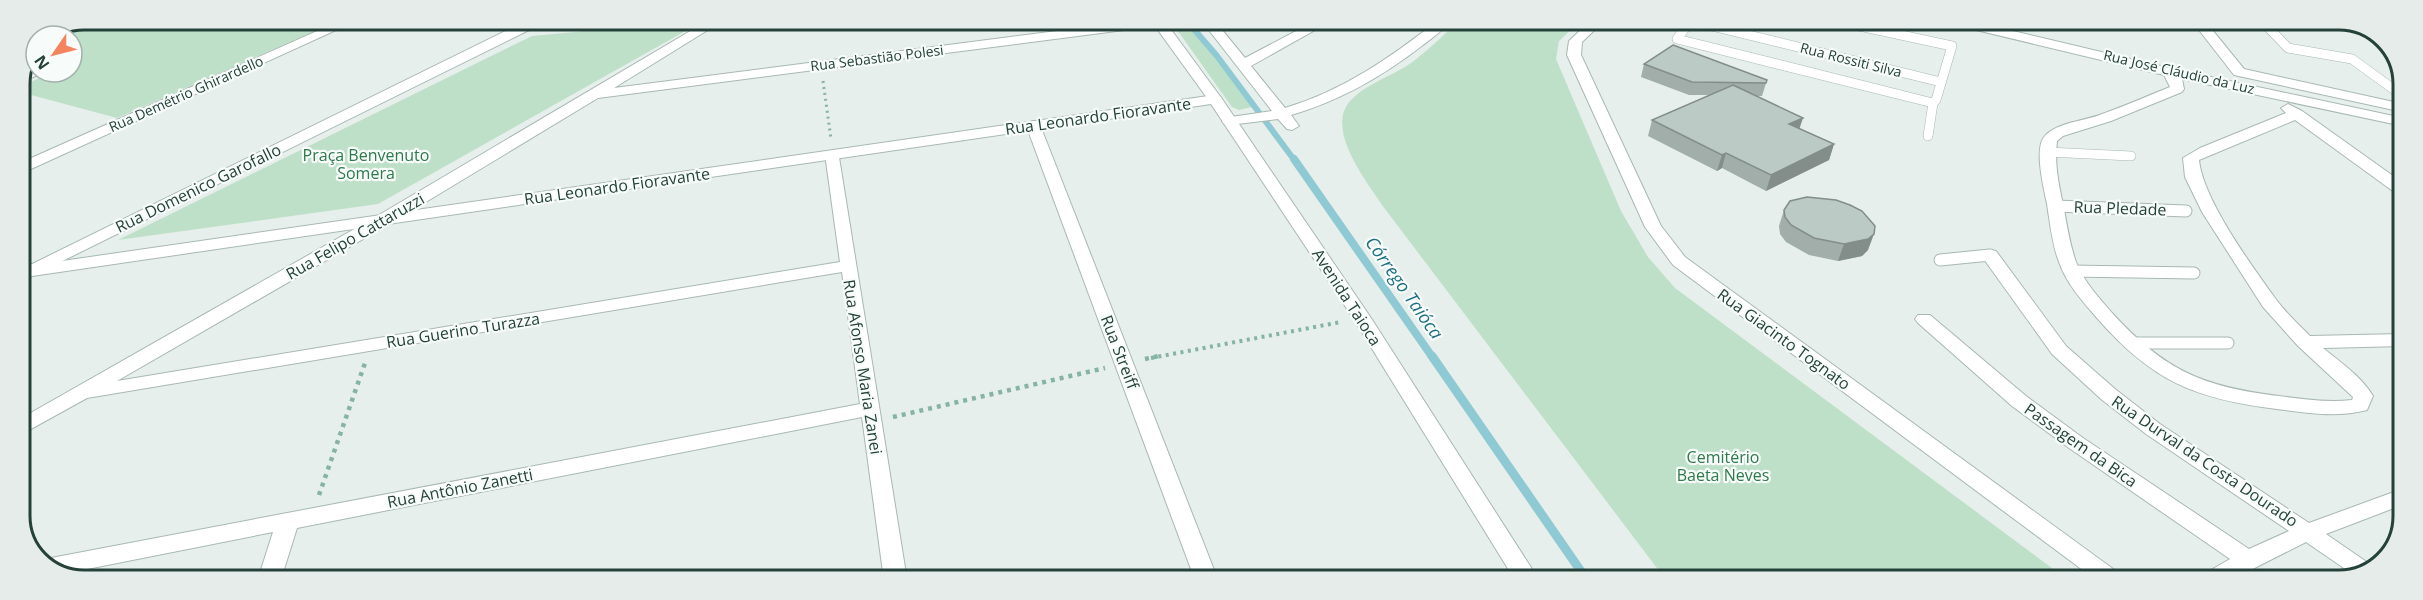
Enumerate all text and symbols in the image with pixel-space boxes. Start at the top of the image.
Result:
north arrow [24,24,84,84]
street label: Rua Rossiti Silva [1798,38,1904,81]
street label: Rua Sebastião Polesi [809,40,945,75]
street label: Rua José Cláudio da Luz [2102,45,2257,98]
text: N [29,51,54,74]
street label: Rua Demétrio Ghirardello [106,51,266,136]
street label: Rua Leonardo Fioravante [1004,92,1192,140]
street label: Rua Domenico Garofallo [112,138,284,238]
park label: Praça Benvenuto Somera [303,144,429,184]
street label: Rua Leonardo Fioravante [523,162,711,210]
street label: Rua Felipo Cattaruzzi [282,187,428,285]
street label: Rua Pledade [2073,195,2167,221]
water label: Córrego Taióca [1361,231,1449,344]
street label: Avenida Taioca [1307,244,1387,350]
street label: Rua Afonso Maria Zanei [838,278,888,456]
street label: Rua Giacinto Tognato [1713,283,1855,395]
street label: Rua Guerino Turazza [385,307,541,353]
street label: Rua Streiff [1096,312,1145,393]
street label: Rua Durval da Costa Dourado [2107,390,2303,532]
street label: Passagem da Bica [2020,398,2142,492]
park label: Cemitério Baeta Neves [1677,446,1769,486]
street label: Rua Antônio Zanetti [385,463,535,513]

